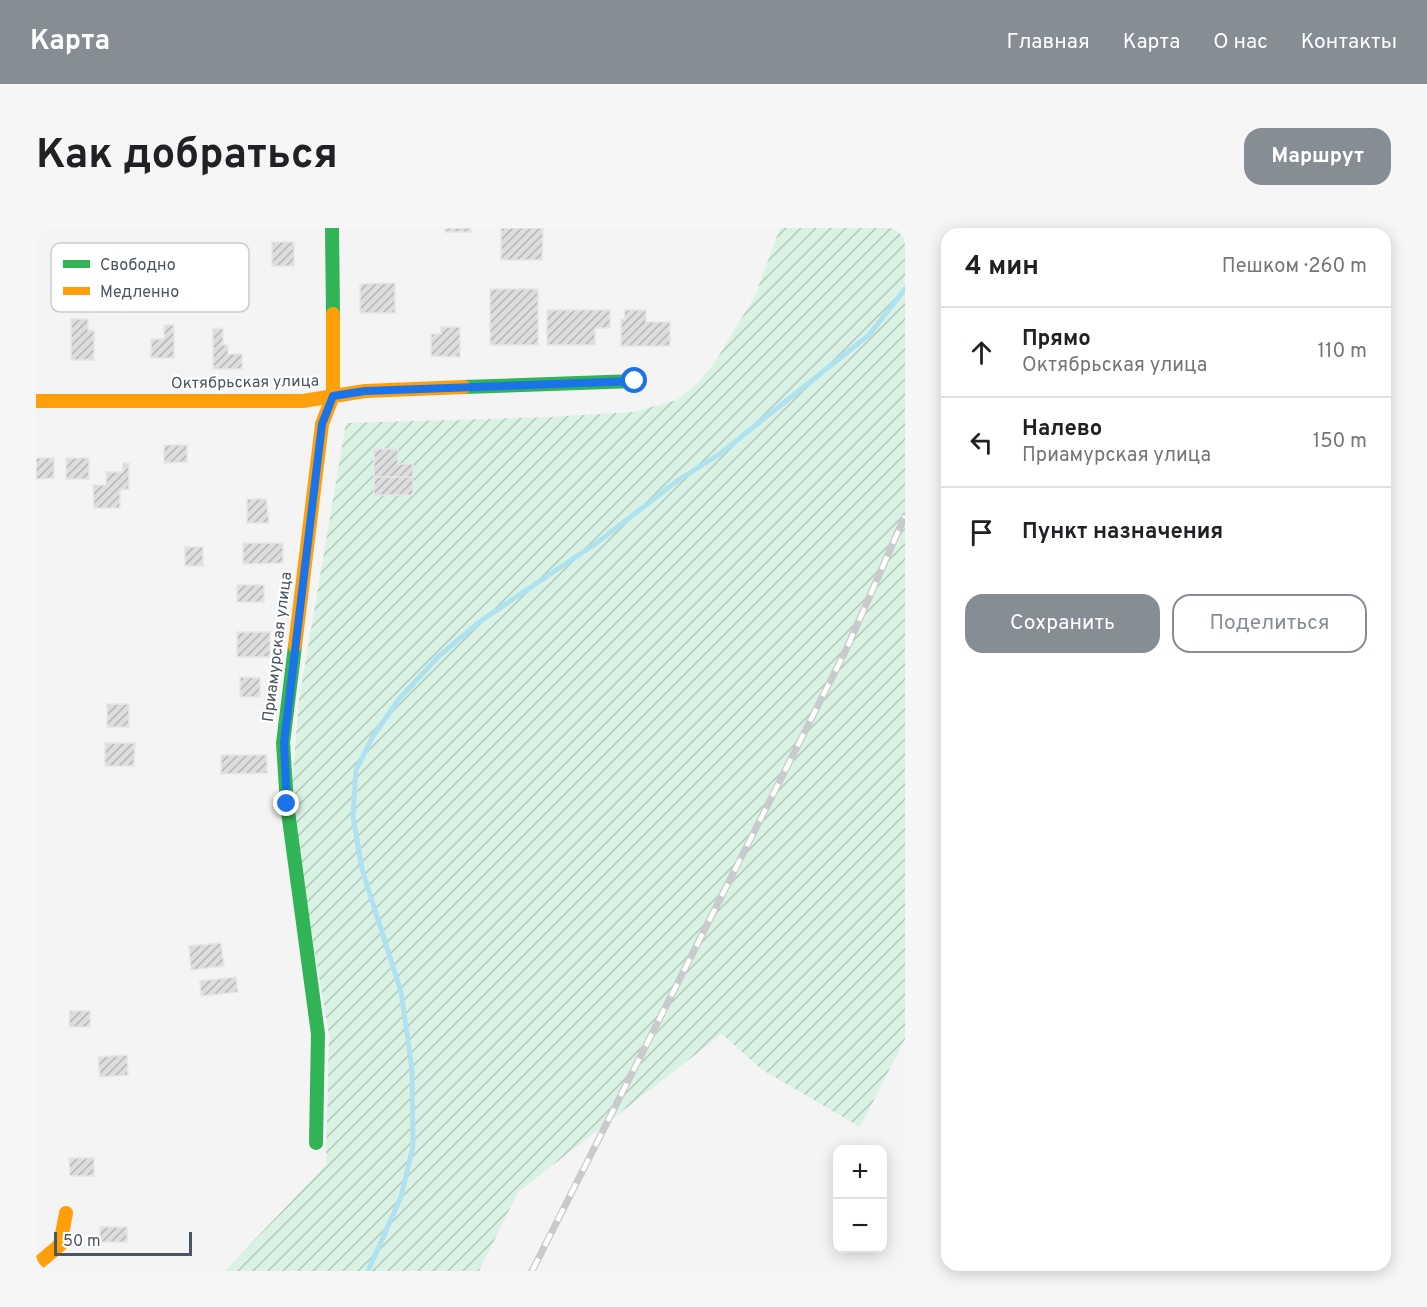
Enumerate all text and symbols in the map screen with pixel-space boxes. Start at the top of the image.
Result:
text: Карта [30,24,110,60]
text: Главная [1006,29,1090,56]
text: Карта [1123,29,1180,56]
text: О нас [1213,29,1268,56]
text: Контакты [1301,29,1397,56]
button: Маршрут [1244,128,1391,185]
text: Как добраться [36,130,338,183]
legend [51,243,249,312]
text: 4 мин [965,251,1039,284]
text: Пешком · 260 m [1222,254,1367,280]
text: Свободно [100,256,176,276]
text: Медленно [100,283,179,303]
text: Прямо [1022,326,1091,353]
icon: ahead [965,336,998,369]
text: 110 m [1318,339,1367,365]
text: Октябрьская улица [1022,353,1207,379]
route start [621,367,647,393]
street label: Октябрьская улица [171,372,319,394]
text: Налево [1022,416,1102,443]
icon: left [965,426,998,459]
text: 150 m [1313,429,1367,455]
text: Приамурская улица [1022,443,1211,469]
icon: arrive [965,516,998,549]
text: Пункт назначения [1022,519,1223,546]
street label: Приамурская улица [259,571,297,723]
button: Сохранить [965,594,1160,653]
button: Поделиться [1172,594,1367,653]
route end [273,790,299,816]
map controls [833,1145,887,1253]
button: + [833,1145,887,1199]
button: − [833,1199,887,1253]
scale bar [54,1229,192,1256]
text: 50 m [63,1232,101,1252]

